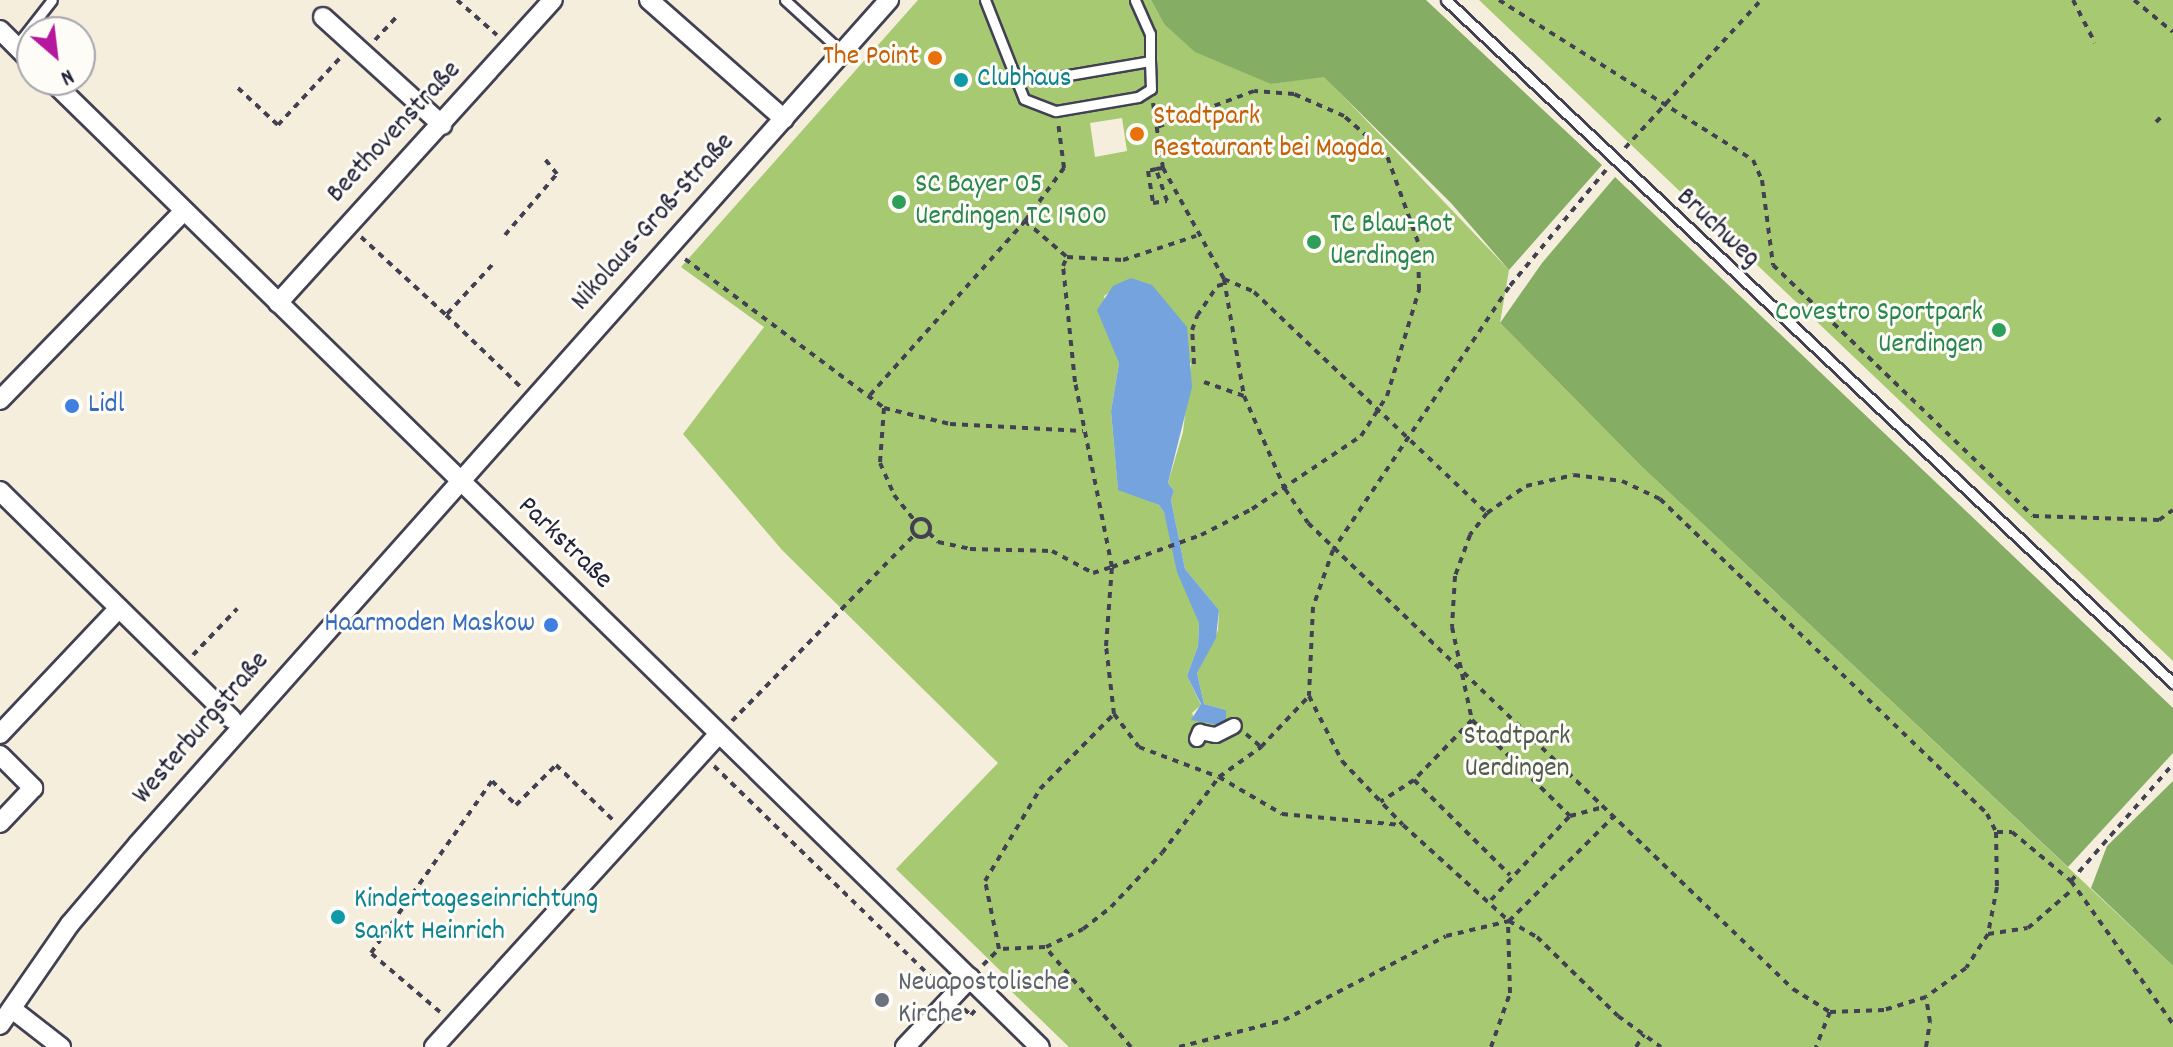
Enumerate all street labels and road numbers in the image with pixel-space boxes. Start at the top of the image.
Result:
street label: Beethovenstraße [321,55,469,211]
street label: Nikolaus-Groß-Straße [565,127,743,319]
street label: Bruchweg [1668,182,1766,276]
street label: Parkstraße [510,491,618,597]
street label: Westerburgstraße [127,646,277,812]

